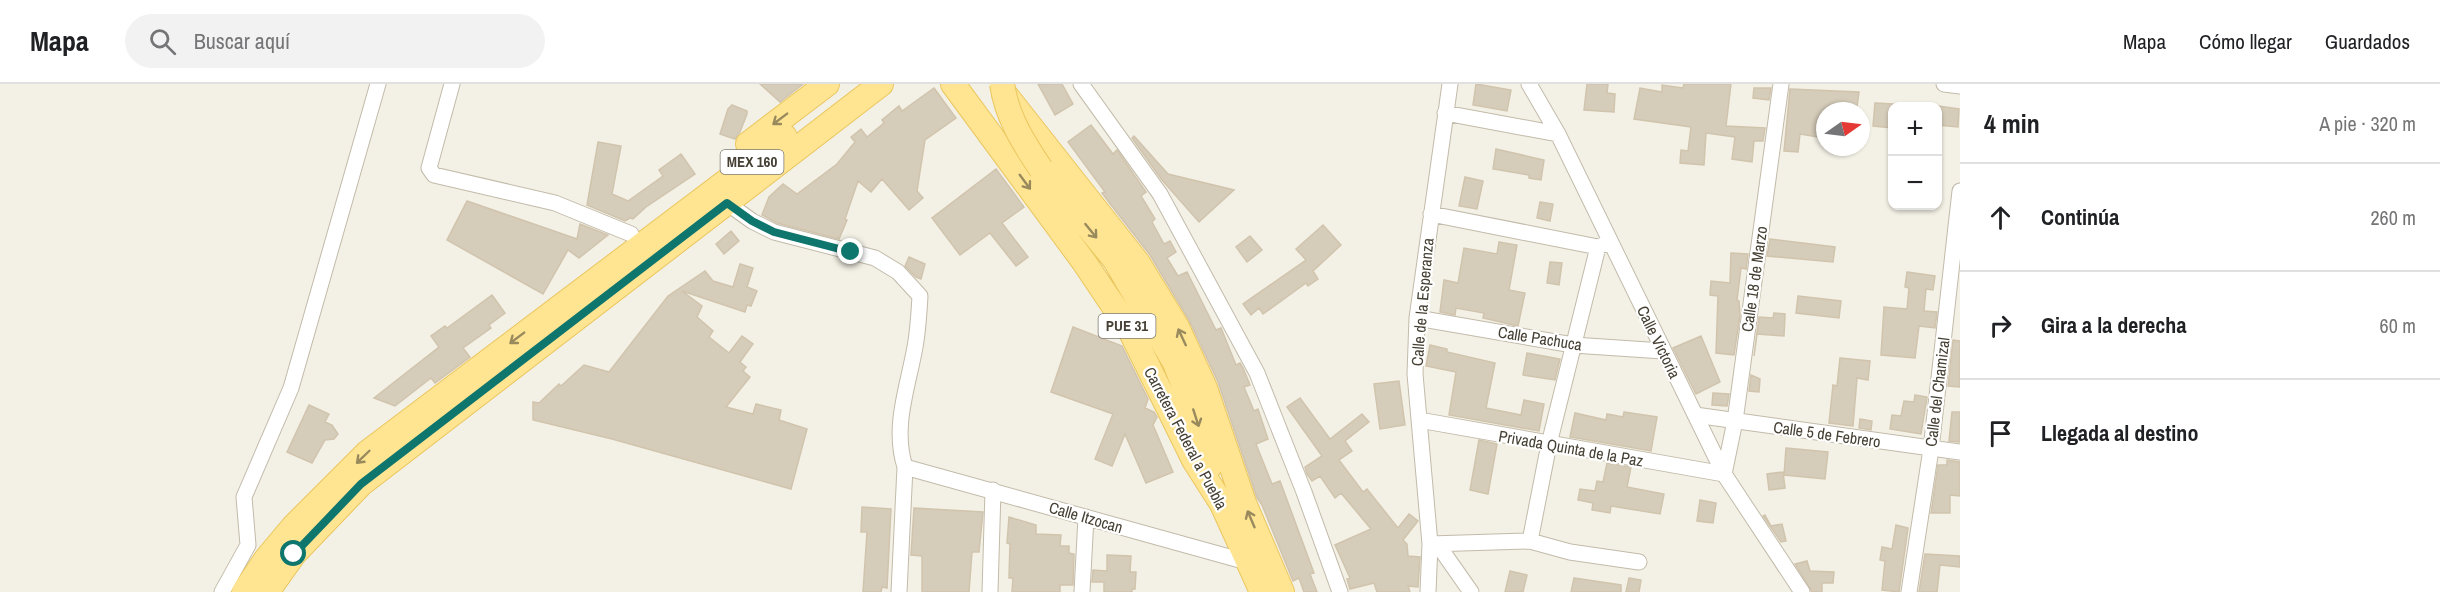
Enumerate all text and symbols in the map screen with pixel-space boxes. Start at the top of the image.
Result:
search box [125,14,545,68]
text: Mapa [30,22,89,60]
icon: search [146,25,179,58]
text: Buscar aquí [194,26,290,56]
text: Mapa [2123,27,2166,56]
text: Cómo llegar [2199,27,2292,56]
text: Guardados [2325,27,2410,56]
north arrow [1816,102,1870,156]
map controls [1888,102,1942,210]
button: + [1888,102,1942,156]
text: 4 min [1984,106,2040,141]
text: A pie · 320 m [2319,110,2416,137]
one-way arrow [773,113,789,126]
road number: MEX 160 [720,150,783,174]
button: − [1888,156,1942,210]
one-way arrow [1019,174,1031,190]
icon: ahead [1984,201,2017,234]
text: Continúa [2041,202,2119,232]
text: 260 m [2370,204,2416,231]
one-way arrow [1084,223,1097,239]
street label: Calle 18 de Marzo [1736,225,1772,333]
street label: Calle de la Esperanza [1405,236,1439,367]
route end [837,238,863,264]
street label: Calle Victoria [1632,302,1686,383]
icon: right [1984,309,2017,342]
text: Gira a la derecha [2041,310,2186,340]
text: 60 m [2380,312,2416,339]
road number: PUE 31 [1098,314,1156,338]
street label: Calle Pachuca [1497,321,1584,356]
one-way arrow [1175,328,1187,346]
one-way arrow [509,331,525,344]
street label: Calle del Chamizal [1919,336,1955,448]
street label: Carretera Federal a Puebla [1139,363,1233,514]
one-way arrow [1191,408,1202,427]
street label: Calle 5 de Febrero [1772,416,1882,452]
icon: arrive [1984,417,2017,450]
text: Llegada al destino [2041,418,2198,448]
street label: Privada Quinta de la Paz [1497,424,1646,472]
one-way arrow [355,450,370,465]
street label: Calle Itzocan [1047,496,1125,538]
one-way arrow [1245,510,1256,528]
route start [280,540,306,566]

